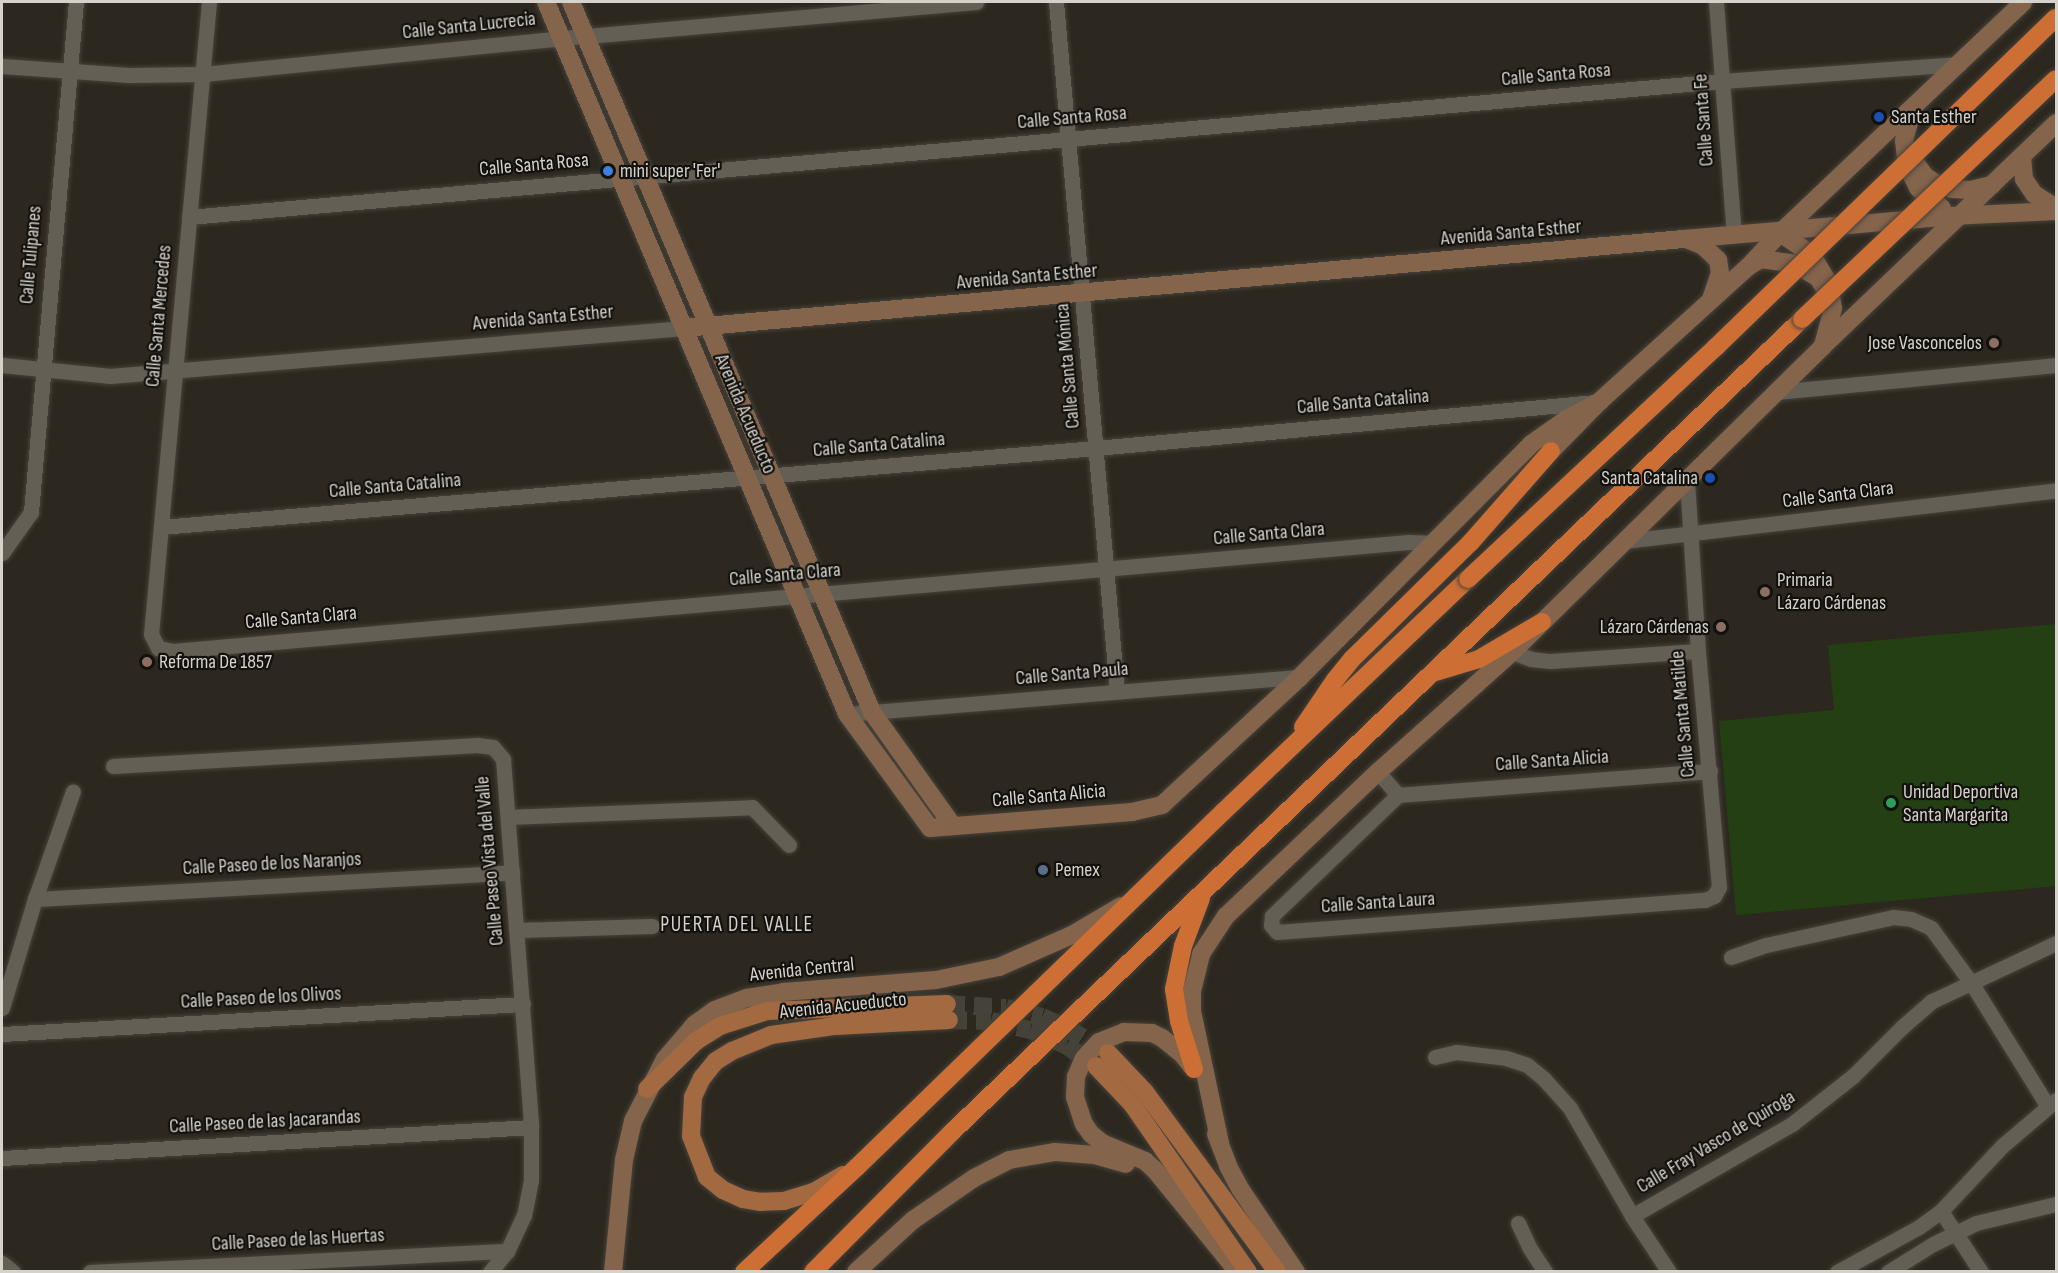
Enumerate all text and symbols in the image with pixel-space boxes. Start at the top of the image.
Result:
street label: Calle Santa Lucrecia [401,7,537,45]
street label: Calle Santa Rosa [1500,58,1612,92]
street label: Calle Santa Fe [1689,73,1719,167]
street label: Calle Santa Rosa [1016,101,1128,135]
place label: Santa Esther [1891,105,1977,129]
marker: Santa Esther [1872,110,1886,124]
street label: Calle Santa Rosa [478,148,590,182]
place label: mini super 'Fer' [620,159,720,183]
marker: mini super 'Fer' [601,164,615,178]
street label: Calle Tulipanes [15,205,47,305]
street label: Avenida Santa Esther [1440,215,1582,251]
street label: Calle Santa Mercedes [141,244,177,388]
street label: Avenida Santa Esther [956,259,1098,295]
street label: Avenida Santa Esther [472,300,614,336]
street label: Calle Santa Mónica [1051,302,1085,430]
place label: Jose Vasconcelos [1868,331,1982,355]
marker: Jose Vasconcelos [1987,336,2001,350]
street label: Avenida Acueducto [709,351,781,477]
street label: Calle Santa Catalina [1296,384,1430,420]
street label: Calle Santa Catalina [812,427,946,463]
place label: Santa Catalina [1601,466,1698,490]
street label: Calle Santa Catalina [328,468,462,504]
marker: Santa Catalina [1703,471,1717,485]
street label: Calle Santa Clara [1781,476,1895,514]
street label: Calle Santa Clara [1212,517,1326,551]
street label: Calle Santa Clara [728,558,842,592]
place label: Primaria Lázaro Cárdenas [1777,568,1886,615]
marker: Primaria Lázaro Cárdenas [1758,585,1772,599]
street label: Calle Santa Clara [244,601,358,635]
place label: Lázaro Cárdenas [1600,615,1709,639]
marker: Lázaro Cárdenas [1714,620,1728,634]
place label: Reforma De 1857 [159,650,272,674]
street label: Calle Santa Matilde [1666,650,1700,778]
marker: Reforma De 1857 [140,655,154,669]
street label: Calle Santa Paula [1015,657,1129,691]
street label: Calle Santa Alicia [1494,745,1610,777]
street label: Calle Paseo Vista del Valle [471,775,509,947]
street label: Calle Santa Alicia [991,779,1107,813]
place label: Unidad Deportiva Santa Margarita [1903,780,2018,827]
marker: Unidad Deportiva Santa Margarita [1884,796,1898,810]
street label: Calle Paseo de los Naranjos [182,847,362,881]
place label: Pemex [1055,858,1100,882]
marker: Pemex [1036,863,1050,877]
street label: Calle Santa Laura [1320,887,1436,919]
district label: PUERTA DEL VALLE [660,912,814,938]
street label: Avenida Central [749,953,855,987]
street label: Calle Paseo de los Olivos [180,982,342,1014]
street label: Avenida Acueducto [778,987,908,1025]
street label: Calle Fray Vasco de Quiroga [1633,1085,1799,1199]
street label: Calle Paseo de las Jacarandas [169,1105,361,1139]
street label: Calle Paseo de las Huertas [211,1223,385,1257]

